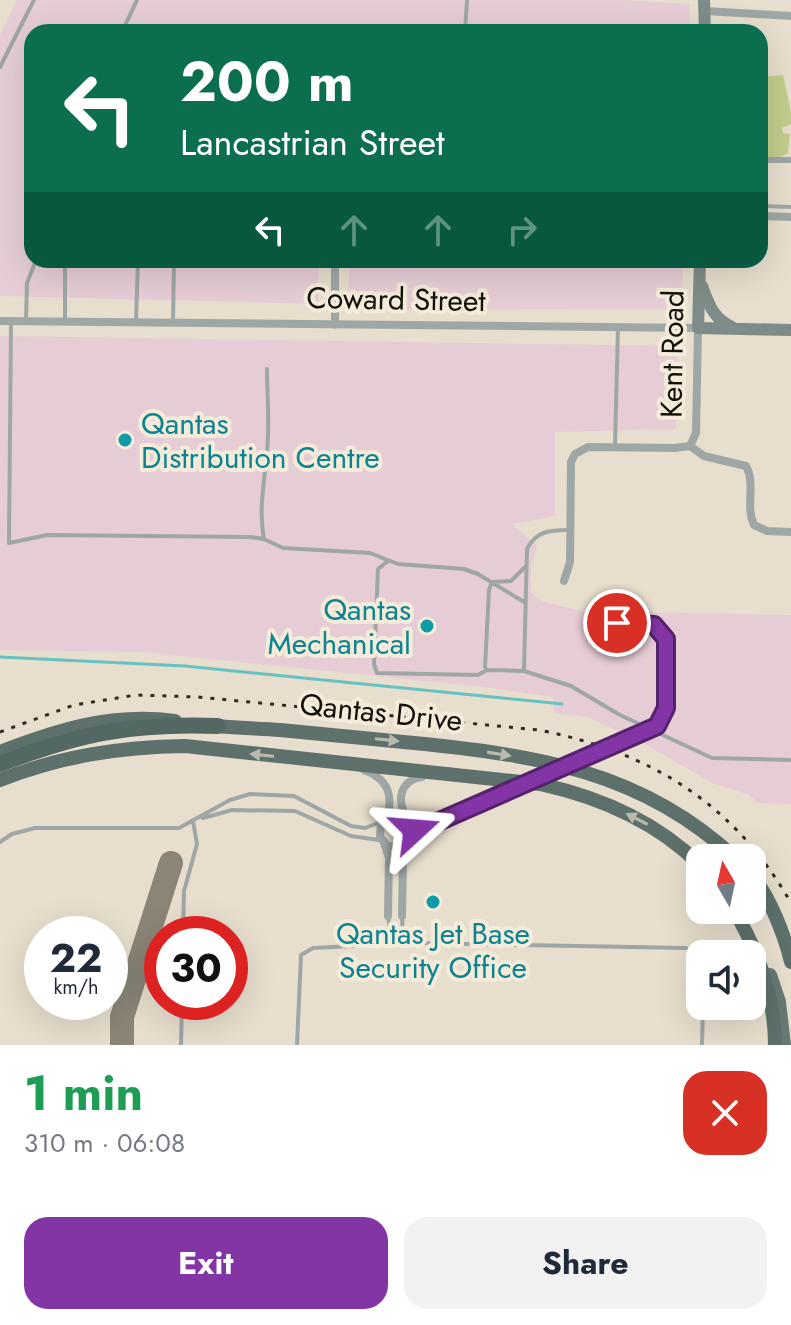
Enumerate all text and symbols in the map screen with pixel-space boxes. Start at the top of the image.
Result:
text: 200 m [180,41,354,122]
icon: left [48,56,152,160]
text: Lancastrian Street [180,116,445,168]
icon: left [248,208,292,252]
icon: ahead [332,208,376,252]
icon: ahead [416,208,460,252]
icon: right [500,208,544,252]
street label: Coward Street [306,276,487,322]
street label: Kent Road [649,290,695,418]
place label: Qantas Distribution Centre [141,402,380,479]
marker: Qantas Distribution Centre [116,431,134,449]
place label: Qantas Mechanical [268,588,411,665]
pin [583,589,651,657]
icon: arrive [595,601,639,645]
marker: Qantas Mechanical [418,617,436,635]
street label: Qantas Drive [298,682,464,742]
one-way arrow [375,734,400,747]
one-way arrow [249,748,274,761]
one-way arrow [487,748,512,761]
position arrow [373,788,457,872]
one-way arrow [626,812,649,826]
north arrow [686,844,766,924]
map controls [686,844,766,1020]
marker: Qantas Jet Base Security Office [424,893,442,911]
place label: Qantas Jet Base Security Office [336,912,530,989]
speed limit sign: 30 [144,916,248,1020]
text: 22 [50,929,102,987]
button: sound [686,940,766,1020]
text: km/h [53,973,99,1002]
text: 1 min [24,1059,143,1128]
button: close [683,1071,767,1155]
text: 310 m · 06:08 [24,1124,185,1162]
button: Exit [24,1217,388,1309]
button: Share [404,1217,767,1309]

